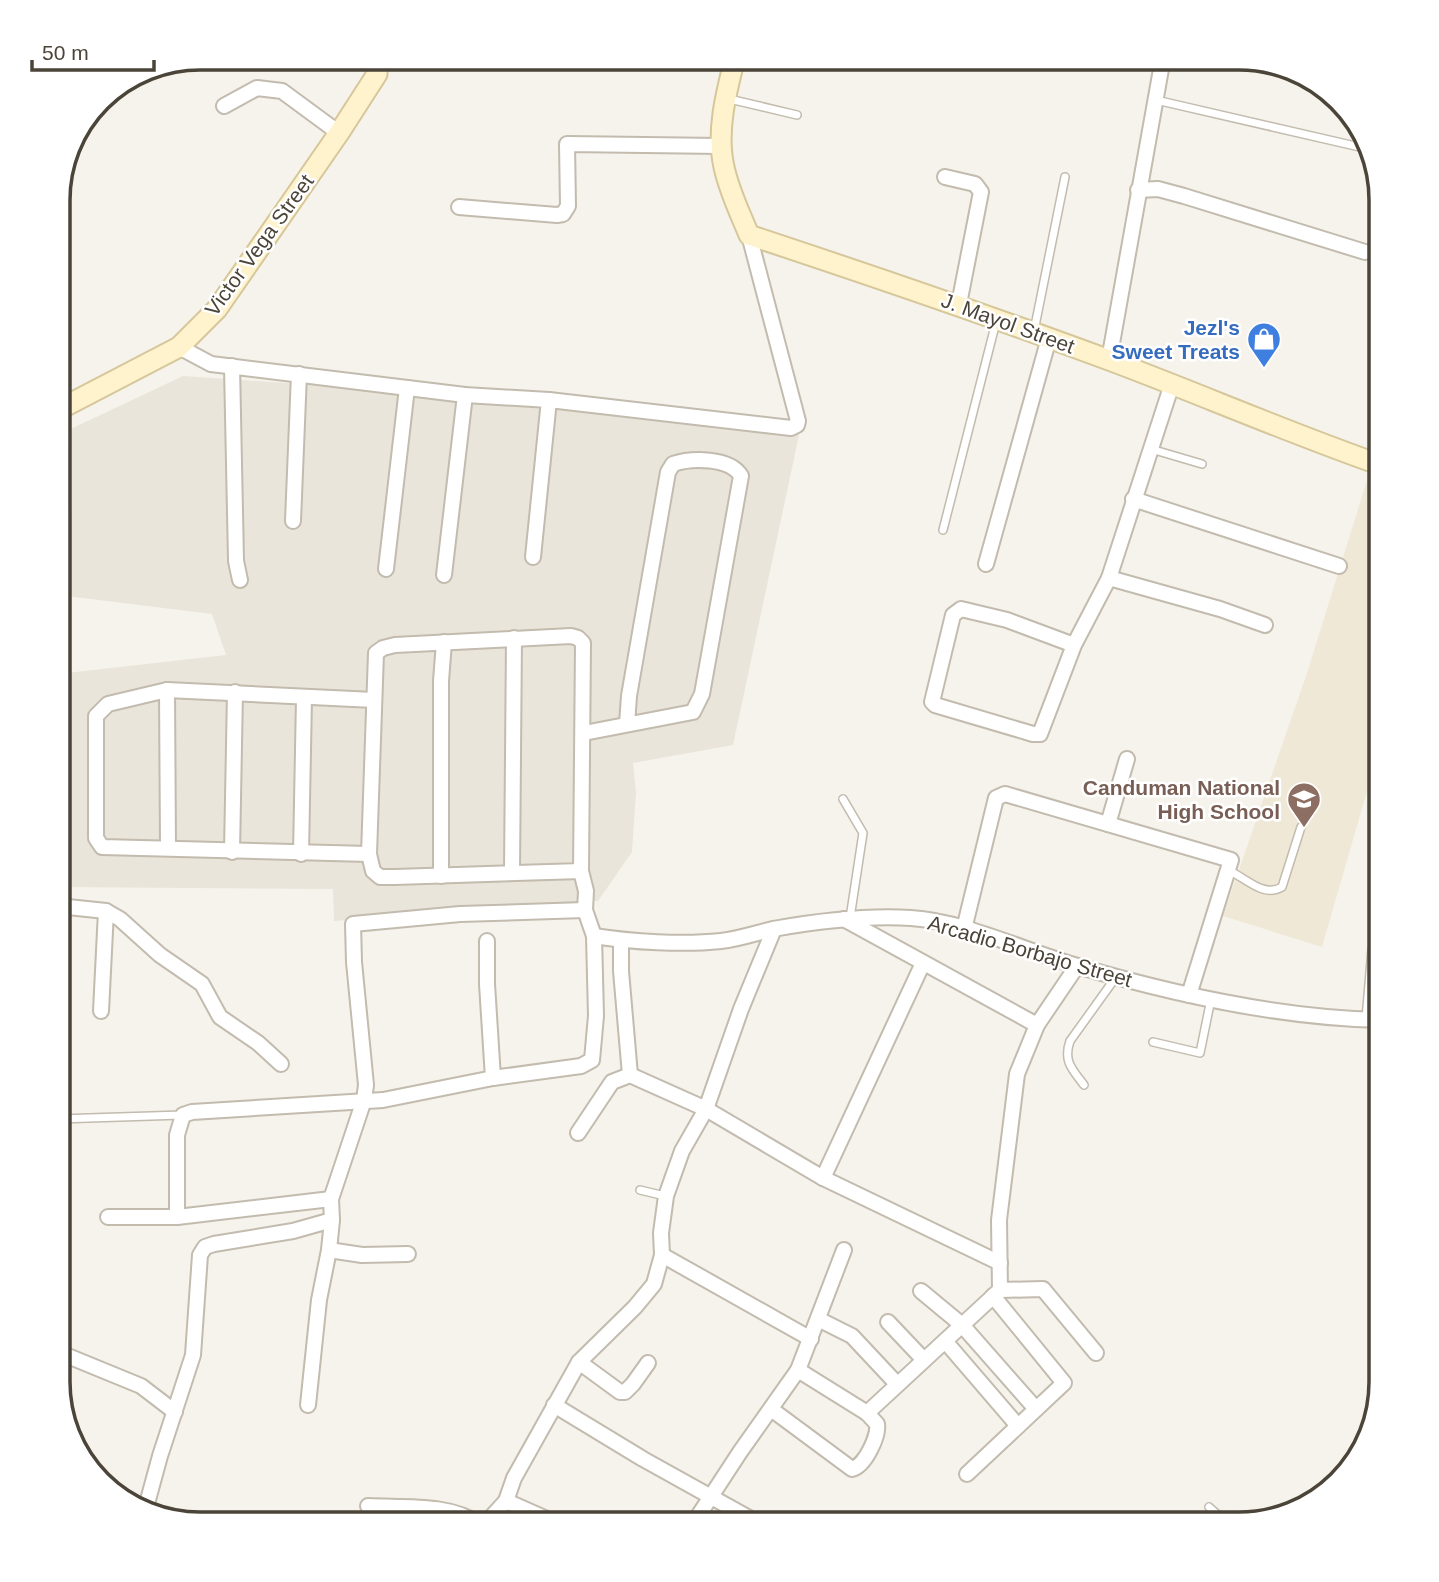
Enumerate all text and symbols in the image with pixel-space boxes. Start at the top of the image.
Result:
scale bar [32,28,154,72]
text: 50 m [42,41,89,64]
street label: Victor Vega Street [200,170,318,320]
street label: J. Mayol Street [938,288,1078,358]
place label: Jezl's Sweet Treats [1112,316,1240,363]
shop icon: Jezl's Sweet Treats [1245,320,1283,369]
place label: Canduman National High School [1083,776,1280,823]
school or university icon: Canduman National High School [1285,780,1323,829]
street label: Arcadio Borbajo Street [925,911,1135,991]

